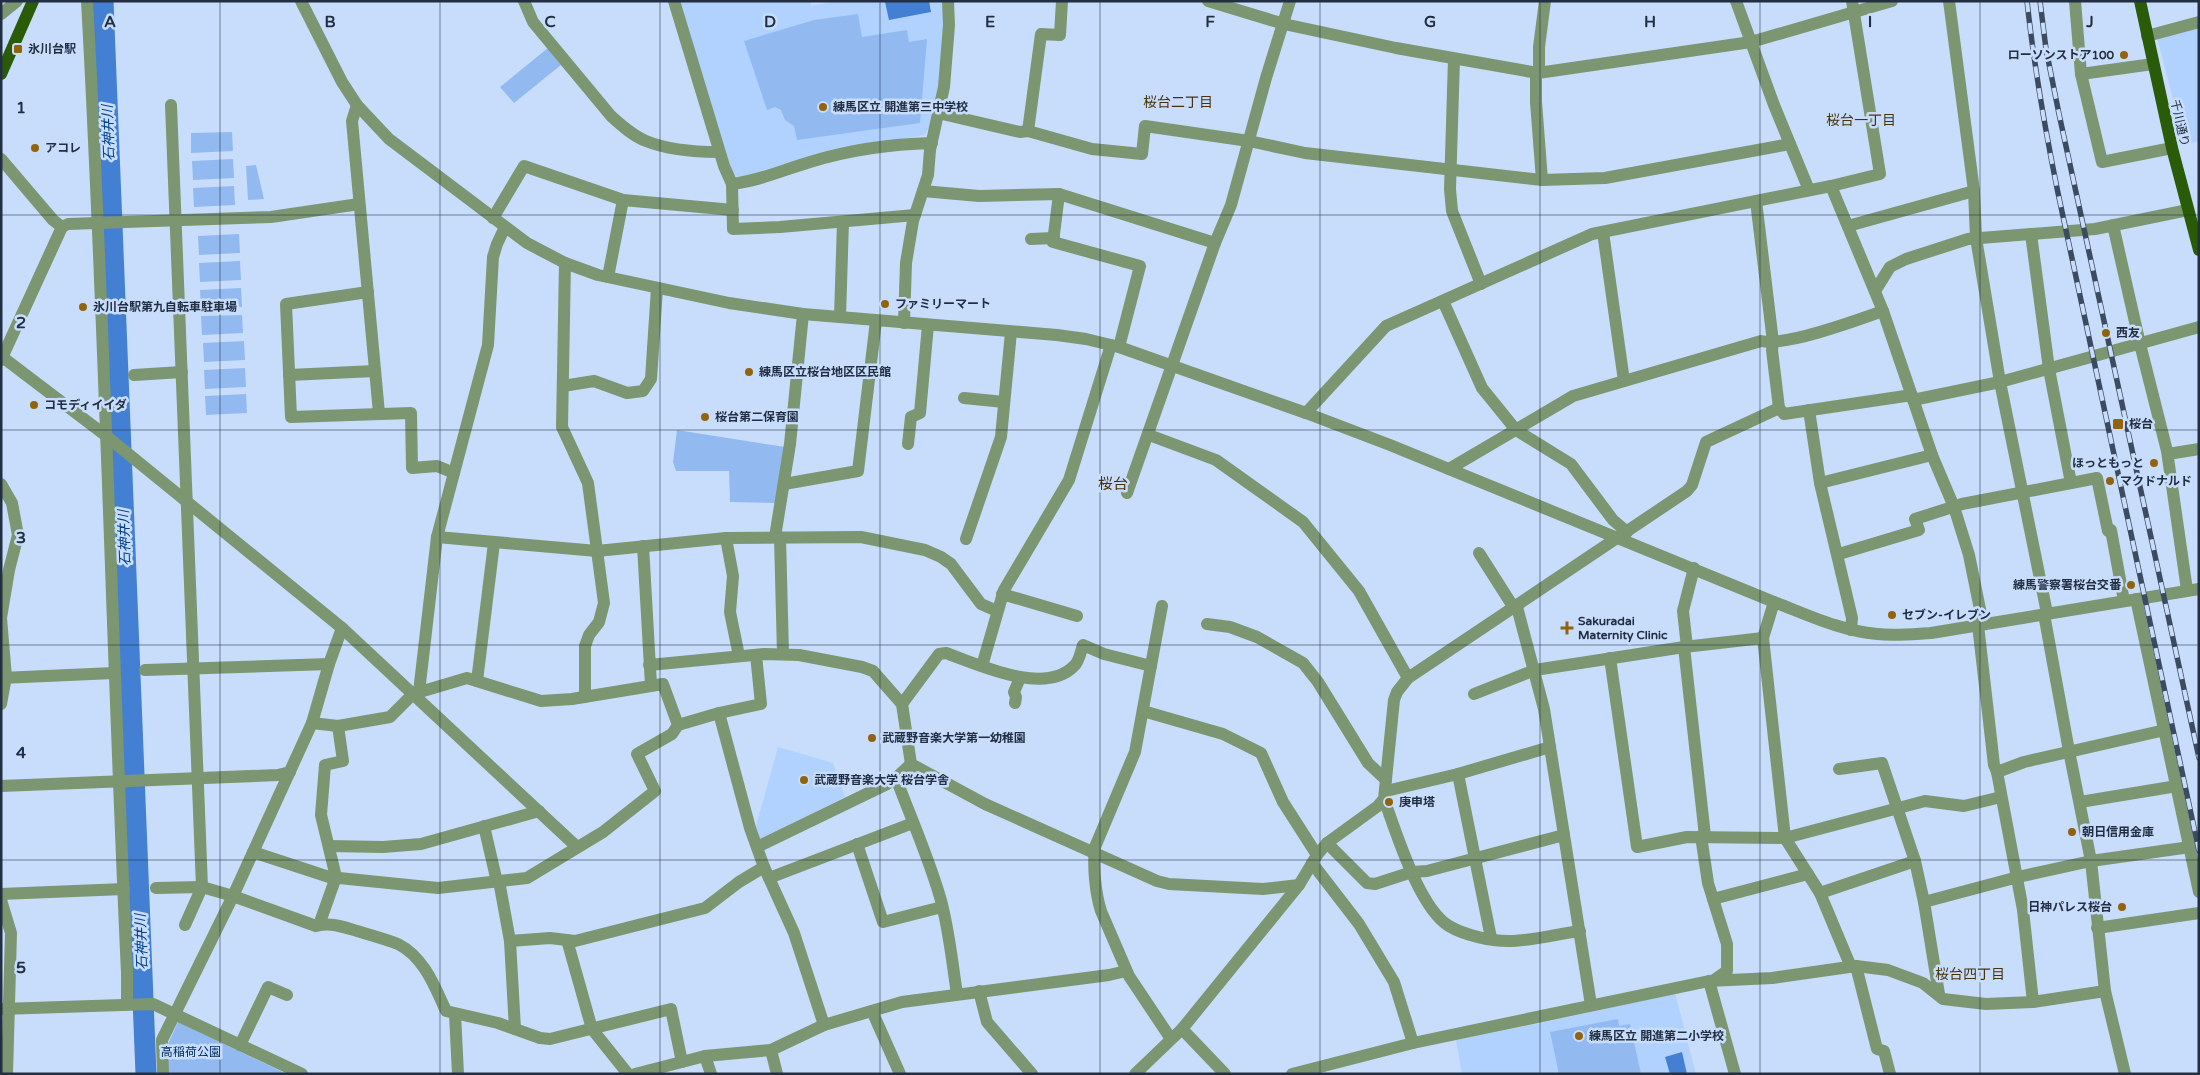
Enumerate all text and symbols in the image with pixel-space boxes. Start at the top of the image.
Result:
text: A [104,12,116,32]
text: B [324,12,336,32]
text: C [544,12,556,32]
text: D [764,12,776,32]
text: E [985,12,995,32]
text: F [1205,12,1215,32]
text: G [1424,12,1436,32]
text: H [1644,12,1656,32]
text: I [1868,12,1872,32]
text: J [2085,12,2094,32]
place label: 氷川台駅 [28,42,76,56]
marker: 氷川台駅 [12,43,24,55]
place label: ローソンストア100 [2008,48,2114,62]
marker: ローソンストア100 [2118,49,2130,61]
district label: 桜台二丁目 [1143,94,1213,111]
text: 1 [16,98,26,118]
street label: 千川通り [2168,98,2192,148]
place label: 練馬区立 開進第三中学校 [833,100,968,114]
marker: 練馬区立 開進第三中学校 [817,101,829,113]
water label: 石神井川 [99,103,118,161]
district label: 桜台一丁目 [1826,112,1896,129]
place label: アコレ [45,141,81,155]
marker: アコレ [29,142,41,154]
place label: ファミリーマート [895,297,991,311]
marker: ファミリーマート [879,298,891,310]
place label: 氷川台駅第九自転車駐車場 [93,300,237,314]
marker: 氷川台駅第九自転車駐車場 [77,301,89,313]
text: 2 [16,313,26,333]
place label: 西友 [2116,326,2140,340]
marker: 西友 [2100,327,2112,339]
place label: 練馬区立桜台地区区民館 [759,365,891,379]
marker: 練馬区立桜台地区区民館 [743,366,755,378]
place label: コモディイイダ [44,398,127,412]
marker: コモディイイダ [28,399,40,411]
place label: 桜台第二保育園 [715,410,799,424]
marker: 桜台第二保育園 [699,411,711,423]
marker: 桜台 [2111,417,2125,431]
place label: 桜台 [2129,417,2153,431]
place label: ほっともっと [2072,456,2144,470]
marker: ほっともっと [2148,457,2160,469]
place label: マクドナルド [2120,474,2192,488]
district label: 桜台 [1098,475,1128,493]
marker: マクドナルド [2104,475,2116,487]
water label: 石神井川 [115,508,134,566]
text: 3 [16,528,26,548]
place label: 練馬警察署桜台交番 [2013,578,2122,592]
marker: 練馬警察署桜台交番 [2125,579,2137,591]
place label: セブン-イレブン [1902,608,1991,622]
marker: セブン-イレブン [1886,609,1898,621]
place label: Sakuradai Maternity Clinic [1578,614,1668,643]
marker: Sakuradai Maternity Clinic [1560,621,1574,635]
place label: 武蔵野音楽大学第一幼稚園 [882,731,1026,745]
marker: 武蔵野音楽大学第一幼稚園 [866,732,878,744]
text: 4 [16,743,26,763]
place label: 武蔵野音楽大学 桜台学舎 [814,773,949,787]
marker: 武蔵野音楽大学 桜台学舎 [798,774,810,786]
place label: 庚申塔 [1399,795,1435,809]
marker: 庚申塔 [1383,796,1395,808]
place label: 朝日信用金庫 [2082,825,2154,839]
marker: 朝日信用金庫 [2066,826,2078,838]
place label: 日神パレス桜台 [2028,900,2112,914]
marker: 日神パレス桜台 [2116,901,2128,913]
water label: 石神井川 [132,912,151,970]
text: 5 [16,958,26,978]
district label: 桜台四丁目 [1935,966,2005,983]
place label: 練馬区立 開進第二小学校 [1589,1029,1724,1043]
marker: 練馬区立 開進第二小学校 [1573,1030,1585,1042]
park label: 高稲荷公園 [161,1045,221,1059]

